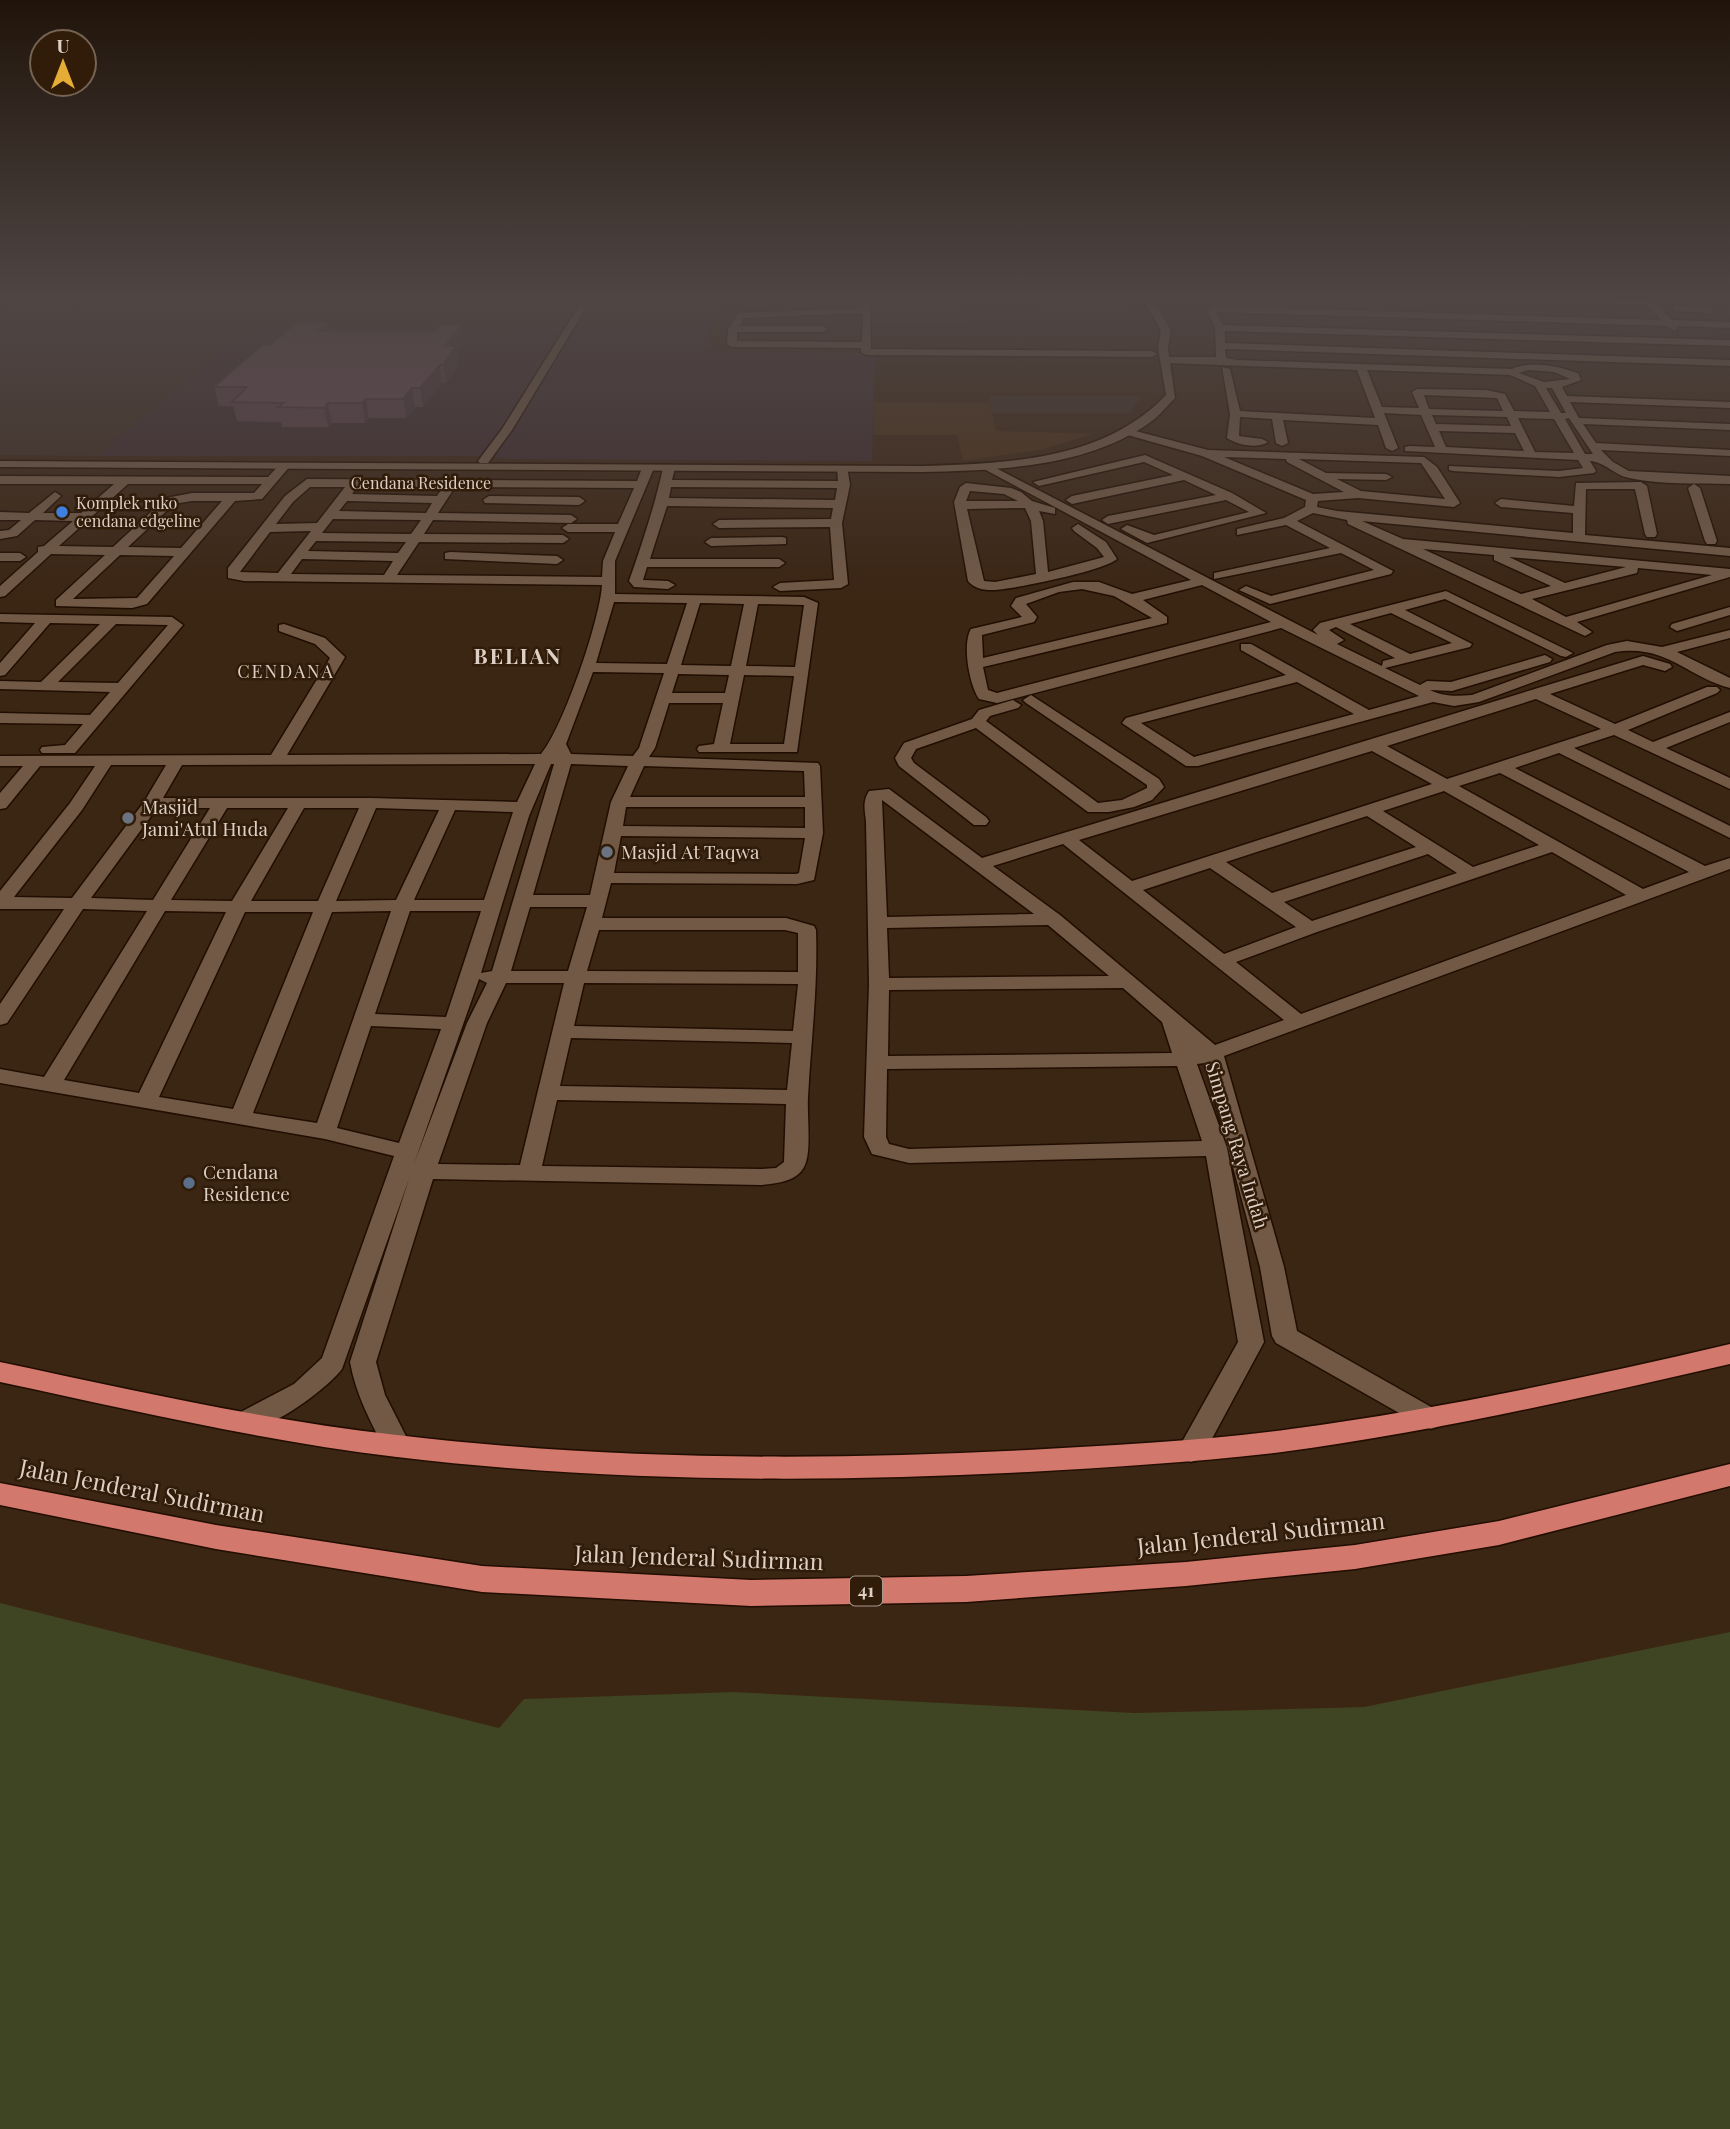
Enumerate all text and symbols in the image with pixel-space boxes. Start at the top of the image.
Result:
north arrow [28,28,98,98]
text: U [56,32,70,58]
street label: Cendana Residence [351,472,491,493]
place label: Komplek ruko cendana edgeline [76,492,201,531]
marker: Komplek ruko cendana edgeline [54,504,70,520]
district label: BELIAN [474,641,562,669]
district label: CENDANA [237,659,335,683]
place label: Masjid Jami'Atul Huda [141,793,268,841]
marker: Masjid Jami'Atul Huda [120,810,136,826]
place label: Masjid At Taqwa [621,838,760,864]
marker: Masjid At Taqwa [599,844,615,860]
street label: Simpang Raya Indah [1200,1058,1276,1232]
place label: Cendana Residence [203,1158,290,1206]
marker: Cendana Residence [181,1175,197,1191]
street label: Jalan Jenderal Sudirman [16,1450,268,1529]
street label: Jalan Jenderal Sudirman [1134,1504,1387,1561]
street label: Jalan Jenderal Sudirman [573,1537,824,1576]
road number: 41 [850,1576,882,1606]

